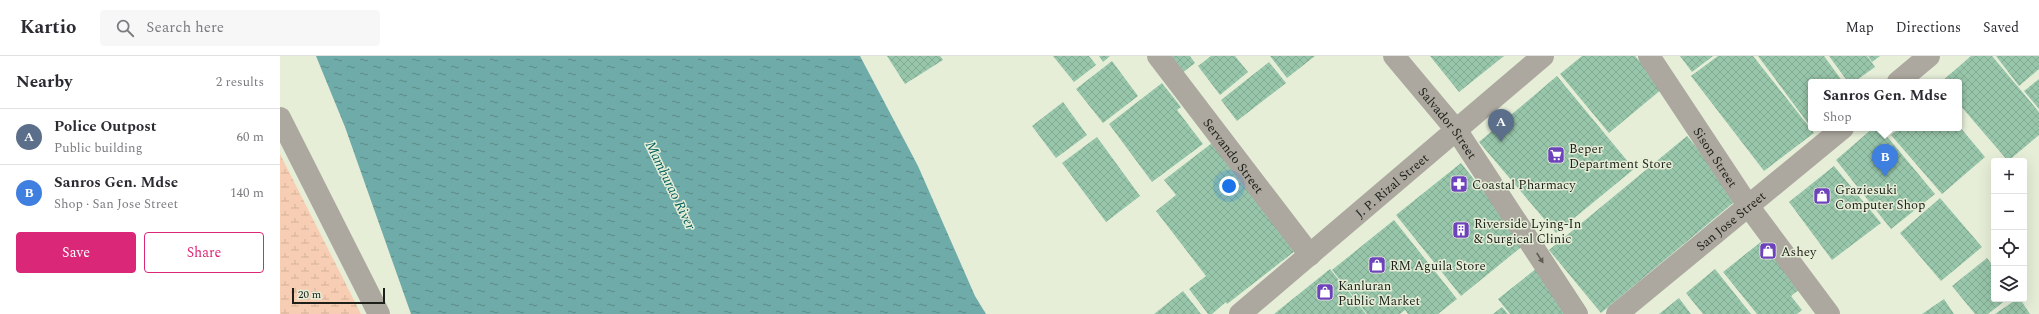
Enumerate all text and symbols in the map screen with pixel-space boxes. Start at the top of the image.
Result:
search box [100,10,380,46]
text: Kartio [20,13,76,42]
text: Search here [146,16,224,39]
icon: search [114,17,136,39]
text: Map [1846,17,1874,38]
text: Directions [1896,17,1961,38]
text: Saved [1983,17,2019,38]
text: Nearby [16,69,72,95]
text: 2 results [216,72,264,92]
popup [1808,79,1962,131]
street label: Salvador Street [1413,83,1482,164]
text: Sanros Gen. Mdse [1823,84,1947,107]
text: Shop [1823,107,1852,127]
pin: A [1488,109,1514,142]
street label: Servando Street [1198,114,1269,198]
text: Police Outpost [54,115,157,138]
street label: Sison Street [1688,123,1742,192]
text: A [24,127,34,147]
text: 60 m [237,127,264,147]
water label: Mamburao River [640,137,701,233]
text: Public building [54,138,143,158]
place label: Beper Department Store [1569,139,1672,174]
pin: B [1872,144,1898,177]
supermarket icon: Beper Department Store [1546,145,1566,165]
street label: J. P. Rizal Street [1351,148,1434,223]
map controls [1991,158,2027,302]
button: + [1991,158,2027,194]
text: Sanros Gen. Mdse [54,171,178,194]
pharmacy icon: Coastal Pharmacy [1449,174,1469,194]
place label: Coastal Pharmacy [1472,175,1576,195]
your location [1219,176,1239,196]
place label: Graziesuki Computer Shop [1835,180,1925,215]
text: B [24,183,34,203]
text: 140 m [230,183,264,203]
street label: San Jose Street [1692,186,1771,256]
shop icon: Graziesuki Computer Shop [1812,186,1832,206]
text: Shop · San Jose Street [54,194,178,214]
button: − [1991,194,2027,230]
place label: Riverside Lying-In & Surgical Clinic [1474,214,1582,249]
building icon: Riverside Lying-In & Surgical Clinic [1451,220,1471,240]
button: locate [1991,230,2027,266]
button: Save [16,232,136,273]
button: Share [144,232,264,273]
shop icon: Ashey [1758,241,1778,261]
place label: Ashey [1781,242,1817,262]
one-way arrow [1536,252,1544,263]
shop icon: RM Aguila Store [1367,255,1387,275]
place label: RM Aguila Store [1390,256,1486,276]
button: layers [1991,266,2027,302]
place label: Kanluran Public Market [1338,276,1421,311]
shop icon: Kanluran Public Market [1315,282,1335,302]
scale bar [292,286,385,305]
text: 20 m [298,286,321,303]

